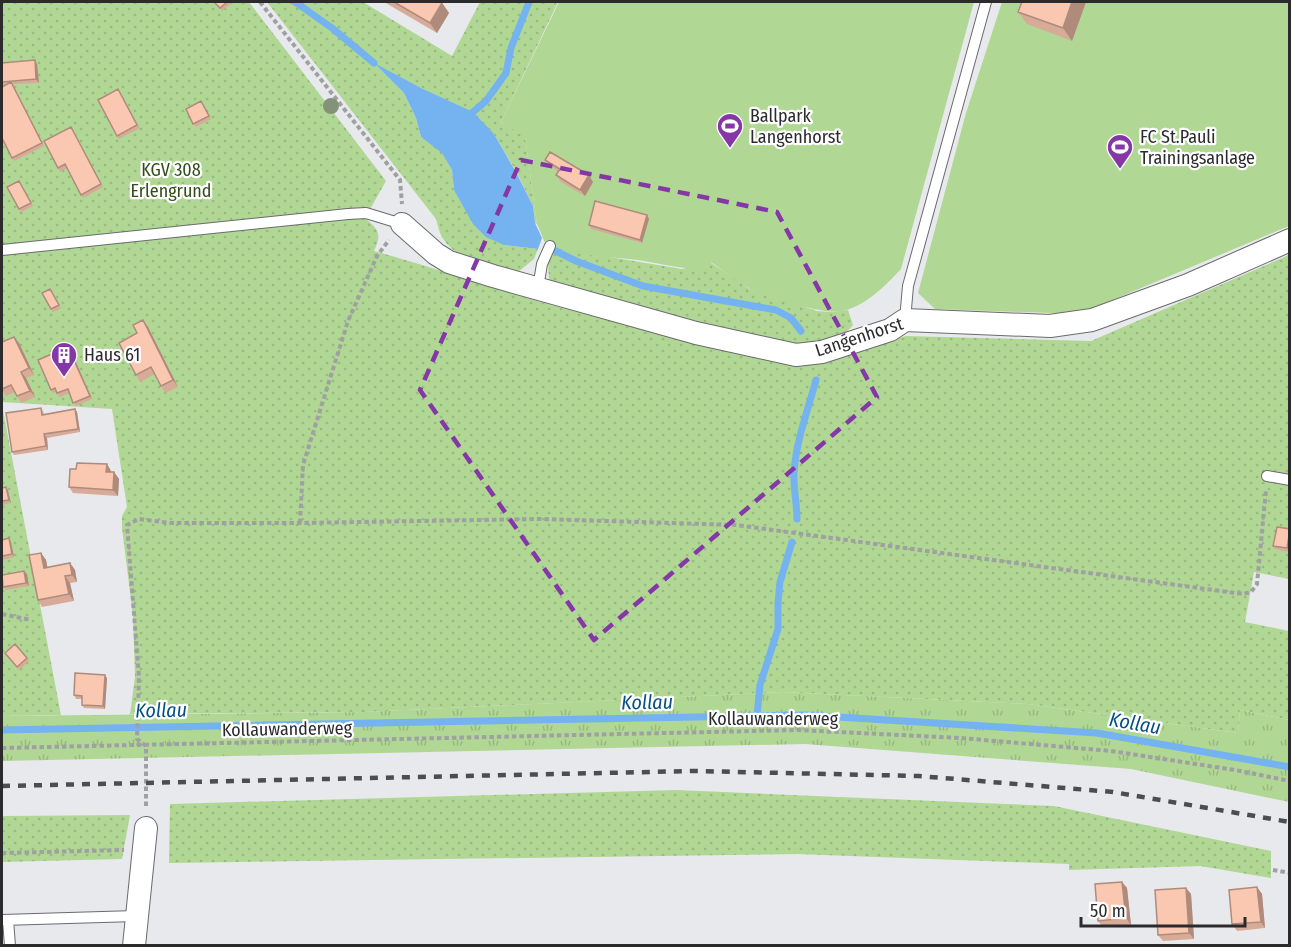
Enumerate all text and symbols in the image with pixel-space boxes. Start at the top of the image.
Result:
place label: Ballpark Langenhorst [750,105,841,148]
sports icon: Ballpark Langenhorst [715,111,745,149]
place label: FC St.Pauli Trainingsanlage [1140,126,1255,169]
sports icon: FC St.Pauli Trainingsanlage [1105,132,1135,170]
park label: KGV 308 Erlengrund [131,159,211,202]
street label: Langenhorst [812,312,906,362]
building icon: Haus 61 [49,340,79,378]
place label: Haus 61 [84,344,140,366]
water label: Kollau [621,690,673,714]
water label: Kollau [135,698,187,722]
water label: Kollau [1107,707,1163,739]
street label: Kollauwanderweg [708,708,839,730]
street label: Kollauwanderweg [222,717,353,741]
scale bar [1081,890,1244,928]
text: 50 m [1090,900,1126,922]

